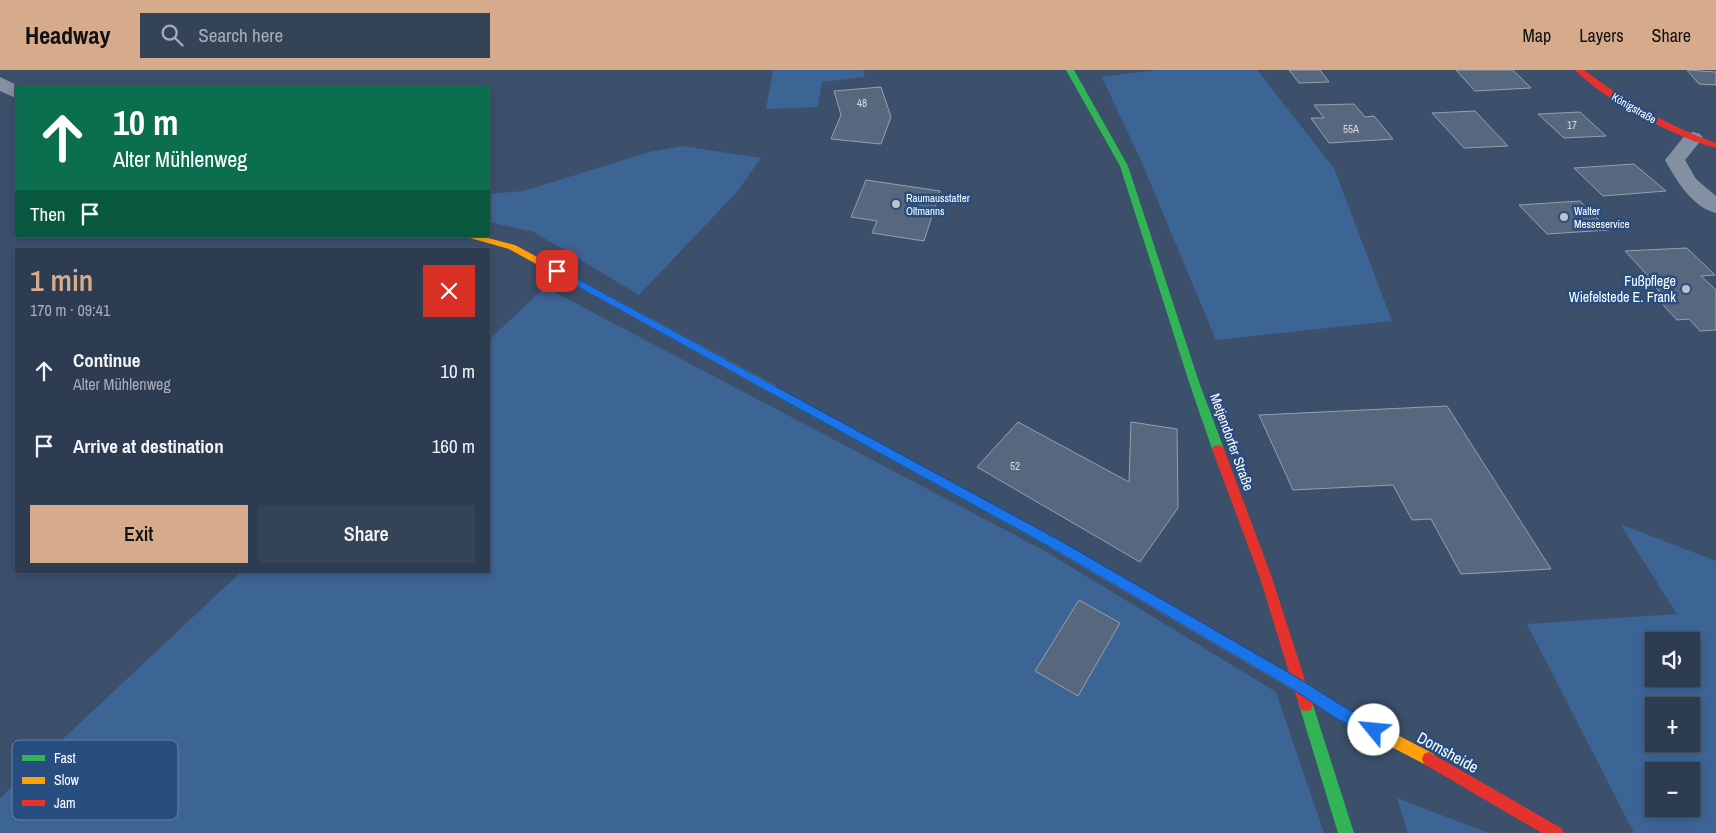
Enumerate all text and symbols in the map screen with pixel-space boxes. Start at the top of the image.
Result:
search box [140,13,490,58]
text: Headway [25,19,110,51]
icon: search [158,21,186,49]
text: Search here [198,22,283,48]
text: Map [1523,23,1551,48]
text: Layers [1579,23,1624,48]
text: Share [1652,23,1691,48]
street label: Königstraße [1609,90,1659,126]
house number: 48 [857,96,867,110]
text: 10 m [113,99,178,146]
icon: ahead [30,105,95,170]
house number: 17 [1567,118,1577,132]
house number: 55A [1343,122,1360,136]
text: Alter Mühlenweg [113,144,247,174]
place label: Raumausstatter Oltmanns [906,191,970,218]
marker: Raumausstatter Oltmanns [890,198,902,210]
icon: arrive [76,200,104,228]
text: Then [30,201,66,227]
place label: Walter Messeservice [1574,204,1630,231]
marker: Walter Messeservice [1558,211,1570,223]
pin [536,250,578,292]
icon: arrive [543,257,571,285]
text: 1 min [30,260,93,300]
button: close [423,265,475,317]
place label: Fußpflege Wiefelstede E. Frank [1569,272,1676,306]
marker: Fußpflege Wiefelstede E. Frank [1680,283,1692,295]
text: 170 m · 09:41 [30,299,110,321]
text: Continue [73,347,141,373]
icon: ahead [30,357,58,385]
text: 10 m [440,358,475,384]
text: Alter Mühlenweg [73,373,171,395]
street label: Metjendorfer Straße [1206,391,1258,493]
icon: arrive [30,432,58,460]
text: Arrive at destination [73,433,224,459]
text: 160 m [432,433,475,459]
house number: 52 [1010,459,1020,473]
button: Exit [30,505,248,563]
button: Share [258,505,475,563]
map controls [1645,632,1700,817]
button: sound [1645,632,1700,687]
button: + [1645,697,1700,752]
position arrow [1347,703,1399,755]
street label: Domsheide [1413,726,1483,778]
legend [12,740,178,820]
text: Fast [54,749,76,767]
button: − [1645,762,1700,817]
text: Slow [54,771,80,789]
text: Jam [54,794,76,812]

